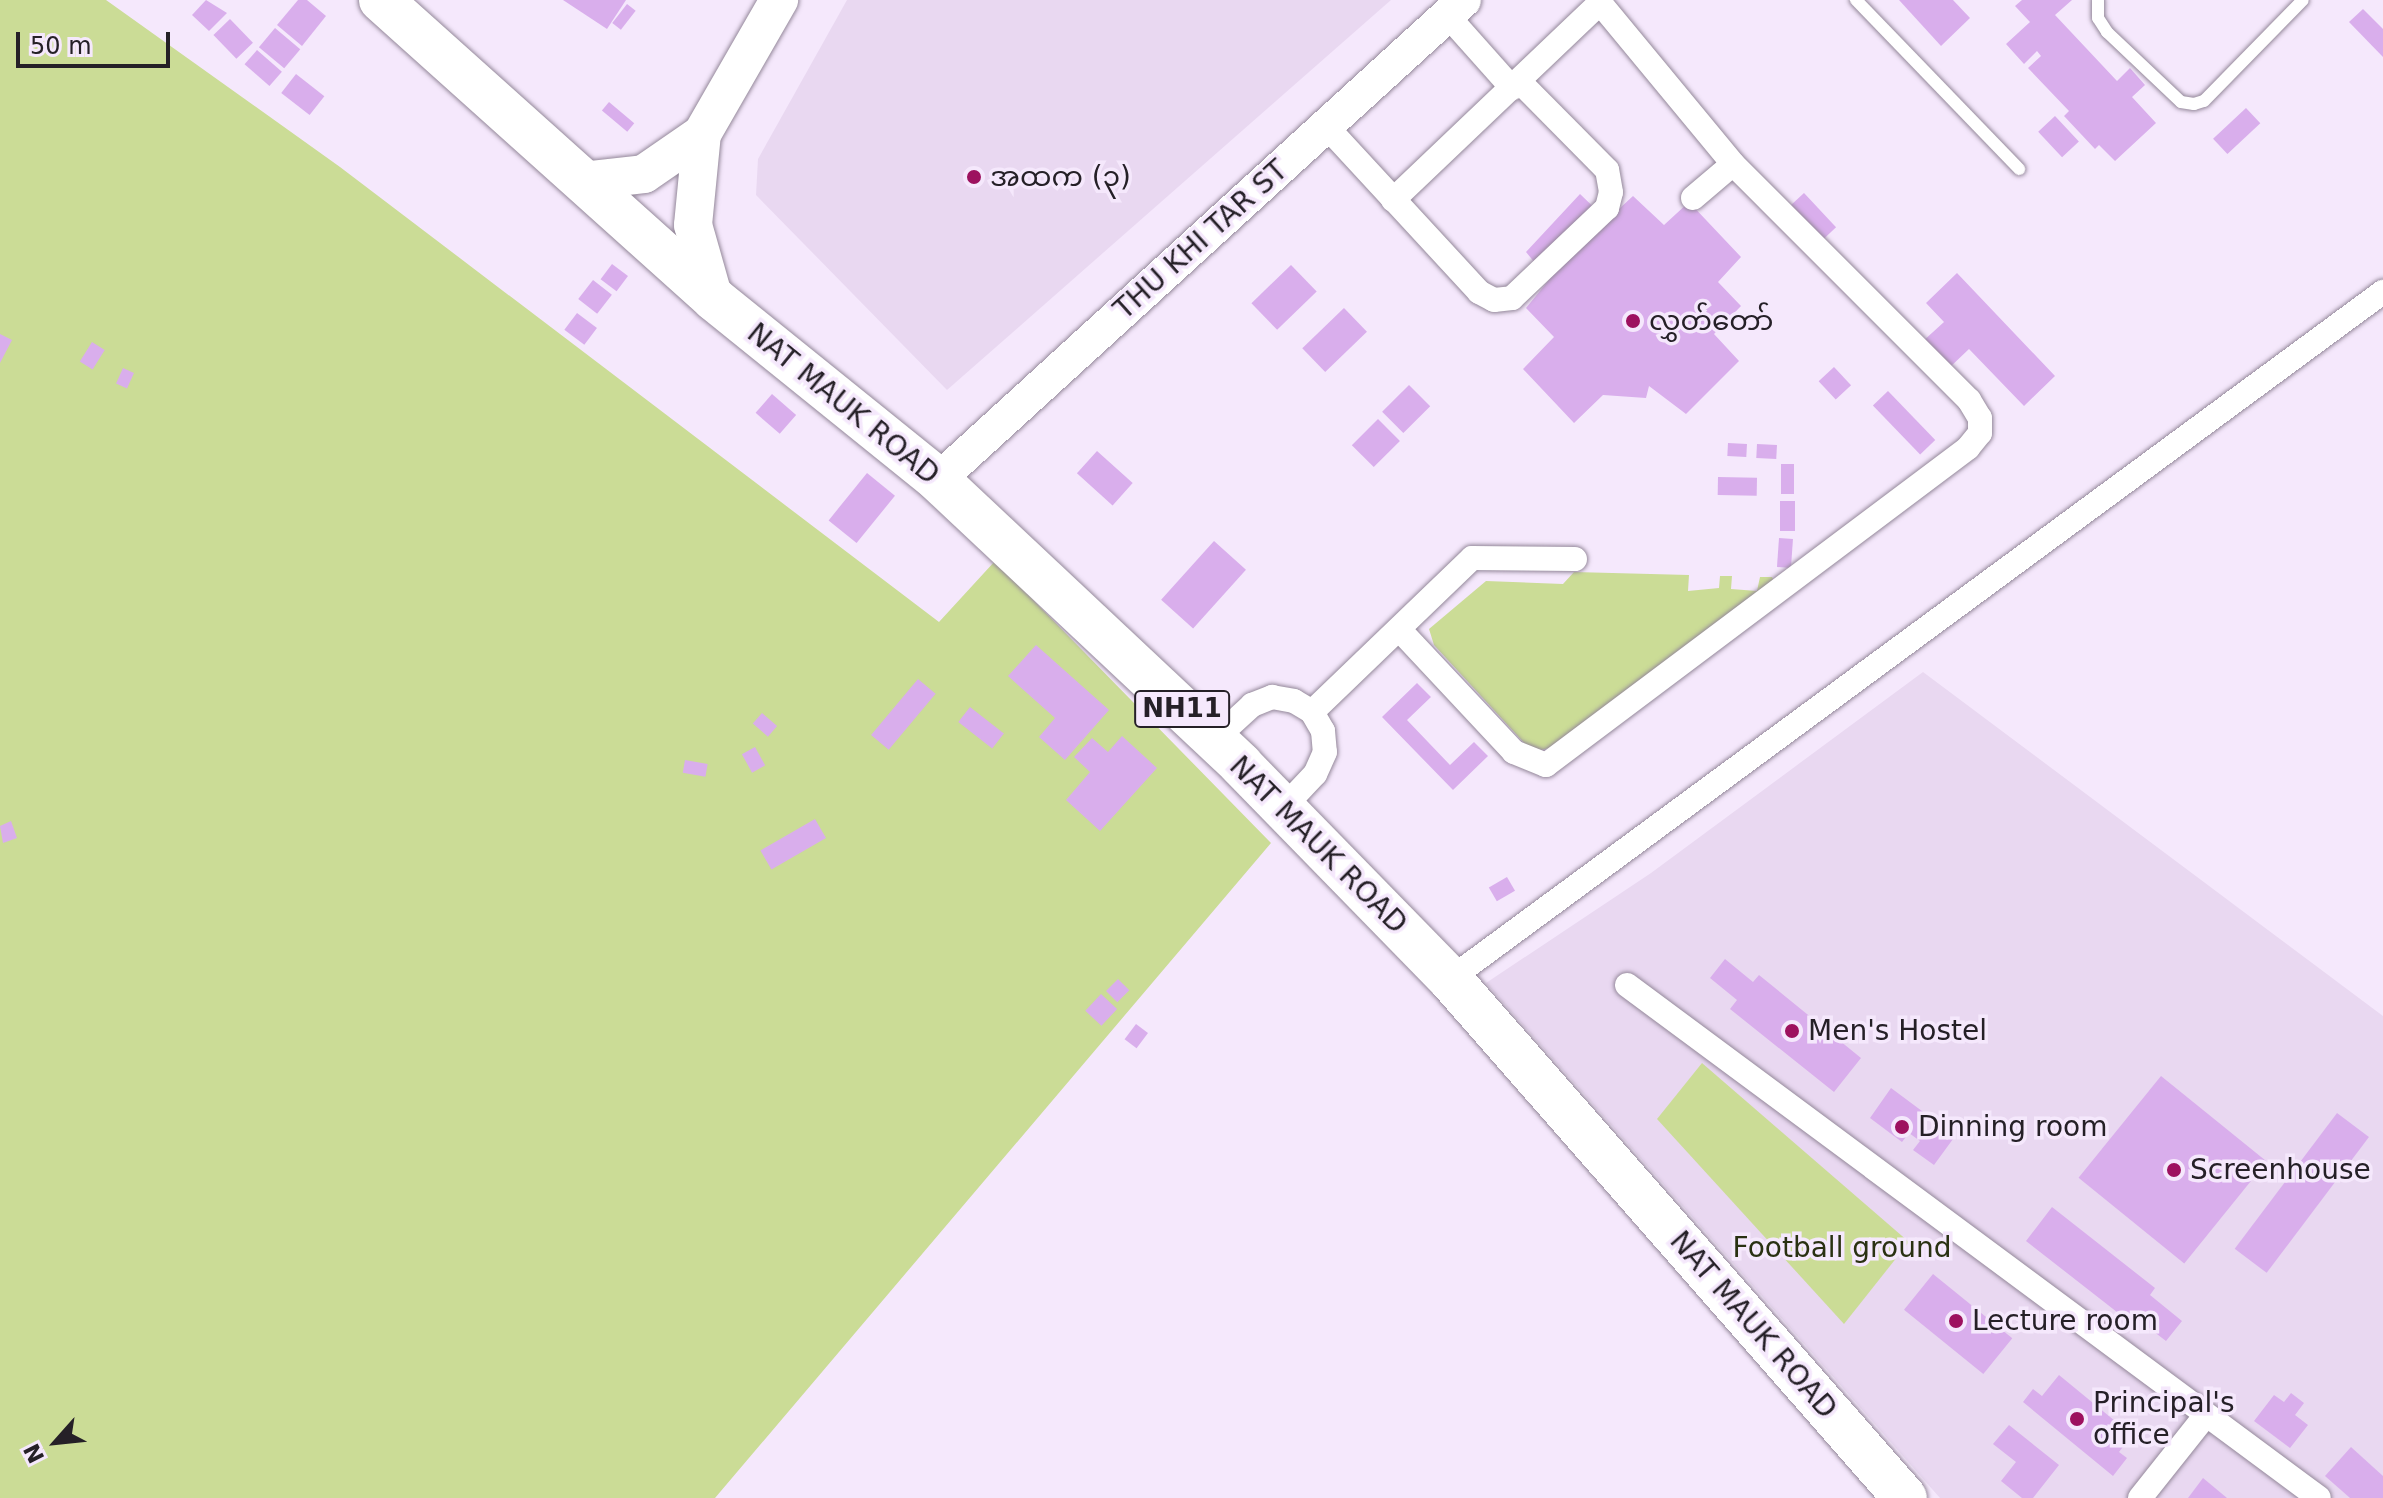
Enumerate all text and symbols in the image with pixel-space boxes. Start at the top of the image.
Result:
scale bar [20,16,174,66]
text: 50 m [30,32,92,60]
street label: THU KHI TAR ST [1107,153,1295,327]
place label: အထက (၃) [990,160,1131,194]
marker: အထက (၃) [965,168,983,186]
place label: လွှတ်တော် [1649,304,1774,338]
marker: လွှတ်တော် [1624,312,1642,330]
street label: NAT MAUK ROAD [740,316,946,492]
road number: NH11 [1134,687,1230,731]
street label: NAT MAUK ROAD [1222,749,1414,941]
place label: Men's Hostel [1808,1014,1987,1048]
marker: Men's Hostel [1783,1022,1801,1040]
place label: Dinning room [1918,1110,2107,1144]
marker: Dinning room [1893,1118,1911,1136]
place label: Screenhouse [2190,1153,2371,1187]
marker: Screenhouse [2165,1161,2183,1179]
street label: NAT MAUK ROAD [1663,1225,1843,1425]
park label: Football ground [1733,1231,1951,1265]
place label: Lecture room [1972,1304,2158,1338]
marker: Lecture room [1947,1312,1965,1330]
place label: Principal's office [2093,1386,2235,1452]
north arrow [16,1402,96,1482]
marker: Principal's office [2068,1410,2086,1428]
text: N [19,1439,49,1467]

